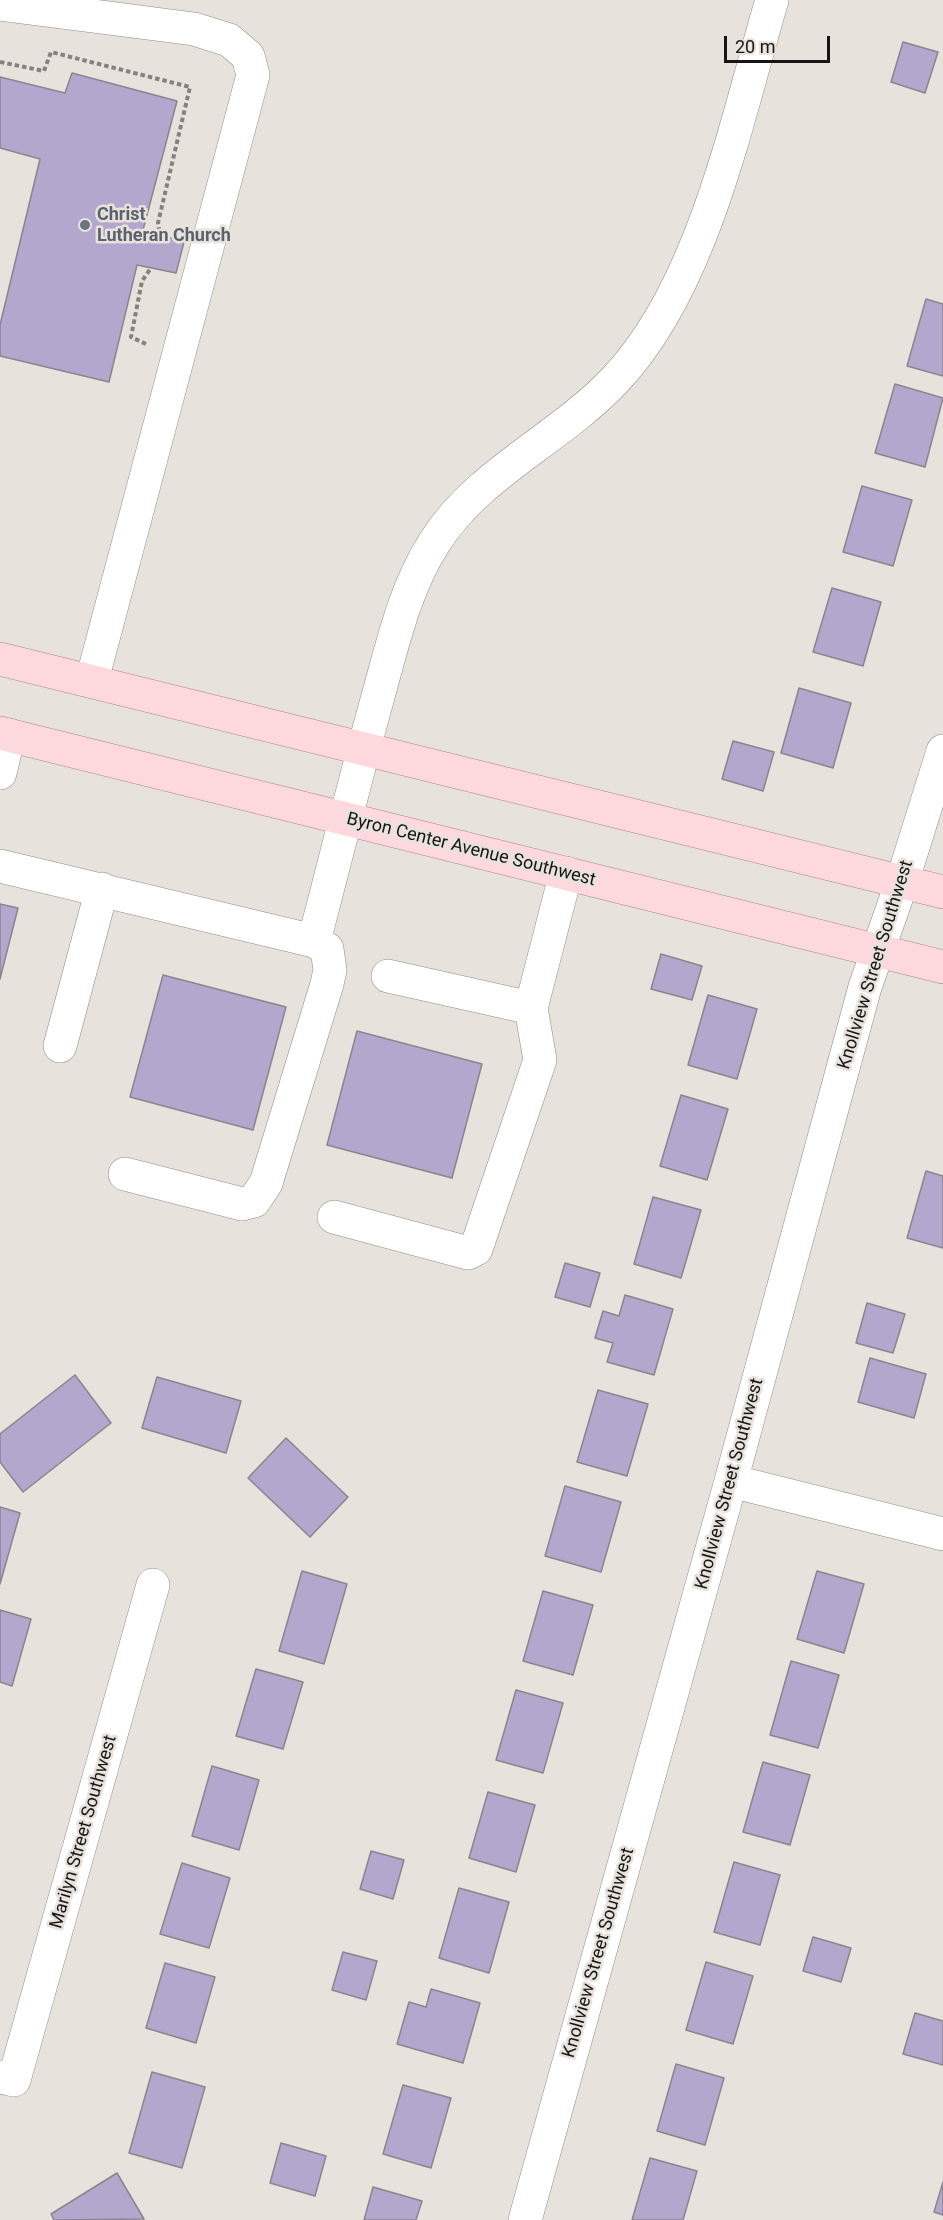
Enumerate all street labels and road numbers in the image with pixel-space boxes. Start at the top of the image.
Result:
street label: Byron Center Avenue Southwest [344,809,598,891]
street label: Knollview Street Southwest [834,858,918,1072]
street label: Knollview Street Southwest [691,1376,769,1592]
street label: Marilyn Street Southwest [46,1733,122,1931]
street label: Knollview Street Southwest [559,1845,639,2061]

